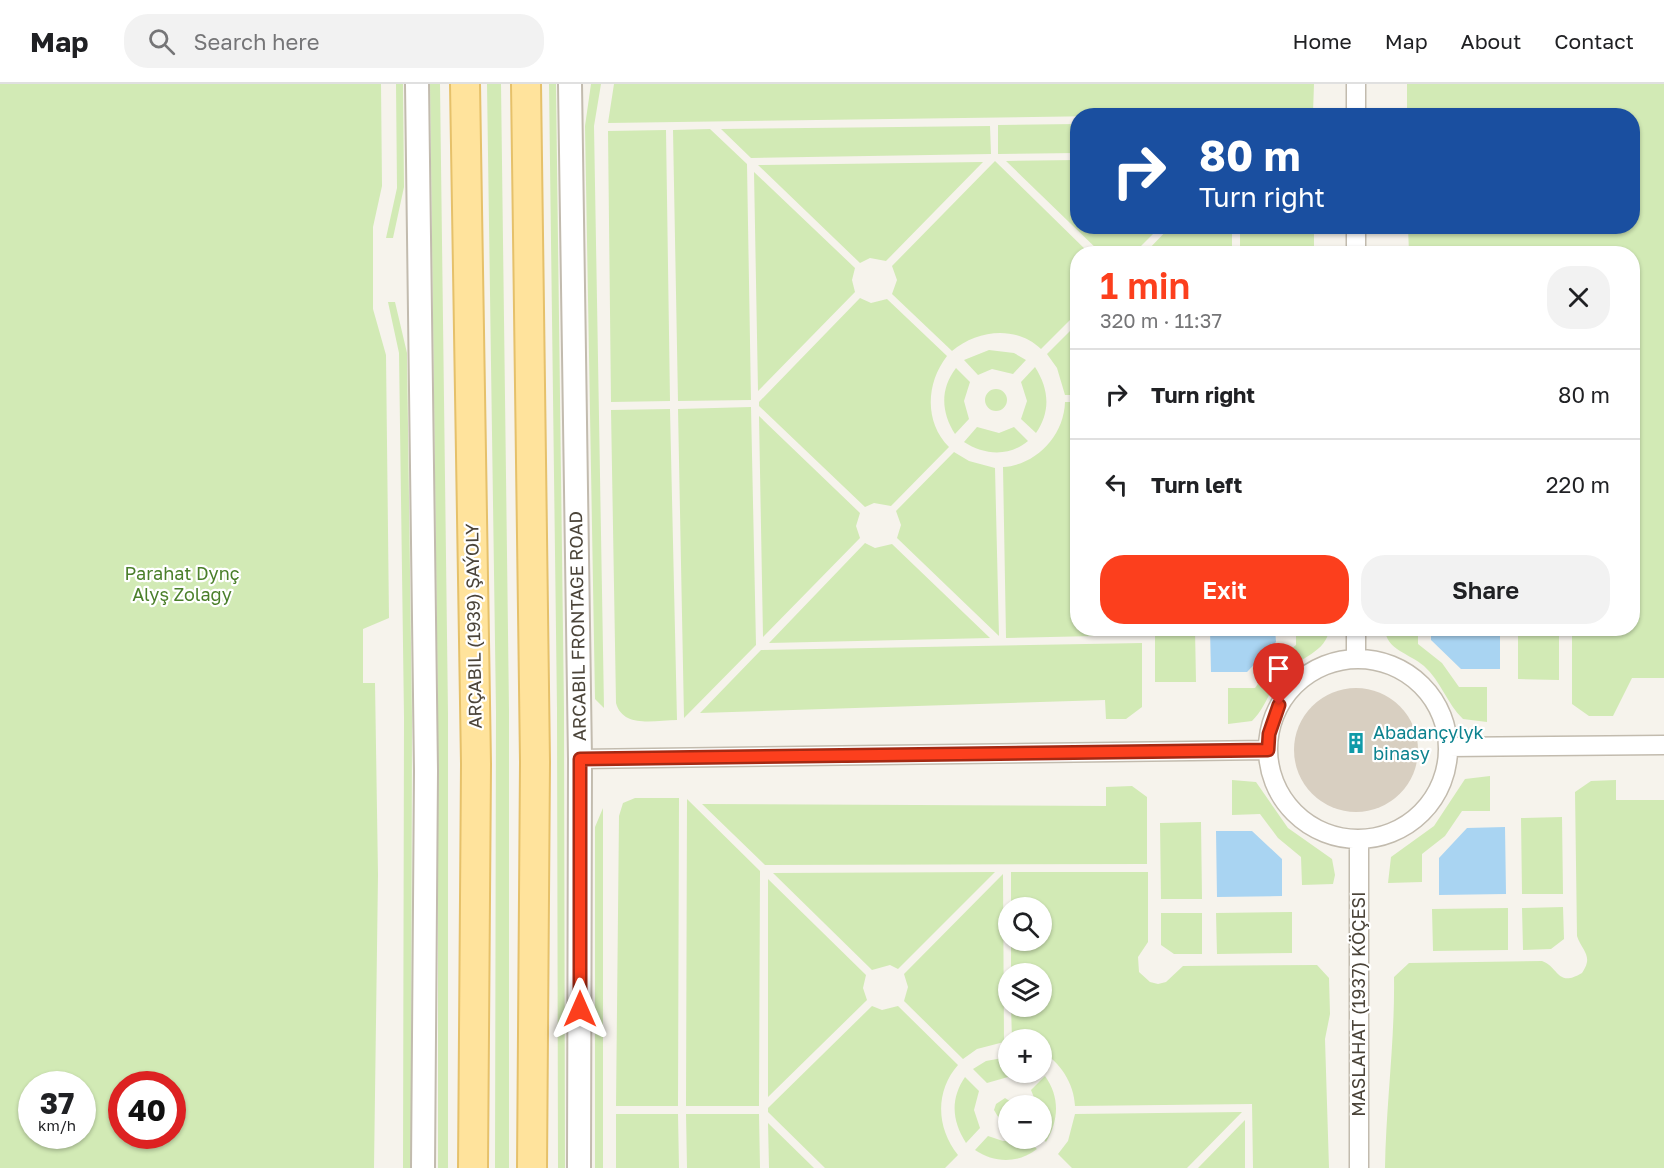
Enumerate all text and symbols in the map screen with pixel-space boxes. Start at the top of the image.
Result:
search box [124,14,544,68]
text: Map [30,25,88,58]
icon: search [145,25,178,58]
text: Search here [193,28,319,55]
text: Home [1292,28,1352,54]
text: Map [1385,28,1428,54]
text: About [1461,28,1521,54]
text: Contact [1554,28,1634,54]
text: 80 m [1199,130,1300,180]
icon: right [1100,132,1178,210]
text: Turn right [1199,181,1325,213]
text: 1 min [1100,264,1190,307]
button: close [1547,266,1610,329]
text: 320 m · 11:37 [1100,308,1222,332]
icon: right [1100,378,1133,411]
text: Turn right [1151,381,1255,408]
text: 80 m [1558,381,1610,408]
icon: left [1100,468,1133,501]
text: Turn left [1151,471,1242,498]
text: 220 m [1546,471,1610,498]
street label: ARCABIL FRONTAGE ROAD [564,511,590,741]
street label: ARÇABIL (1939) ŞAÝOLY [460,523,486,729]
button: Exit [1100,555,1349,624]
button: Share [1361,555,1610,624]
park label: Parahat Dynç Alyş Zolagy [124,562,240,605]
pin [1253,643,1304,705]
icon: arrive [1262,652,1295,685]
place label: Abadançylyk binasy [1373,721,1484,764]
building icon: Abadançylyk binasy [1344,731,1368,755]
street label: MASLAHAT (1937) KÖÇESI [1347,891,1369,1117]
map controls [998,897,1052,1149]
button: search [998,897,1052,951]
button: layers [998,963,1052,1017]
position arrow [548,977,612,1041]
button: + [998,1029,1052,1083]
speed limit sign: 40 [108,1071,186,1149]
text: 37 [40,1085,74,1121]
button: − [998,1095,1052,1149]
text: km/h [38,1116,76,1134]

